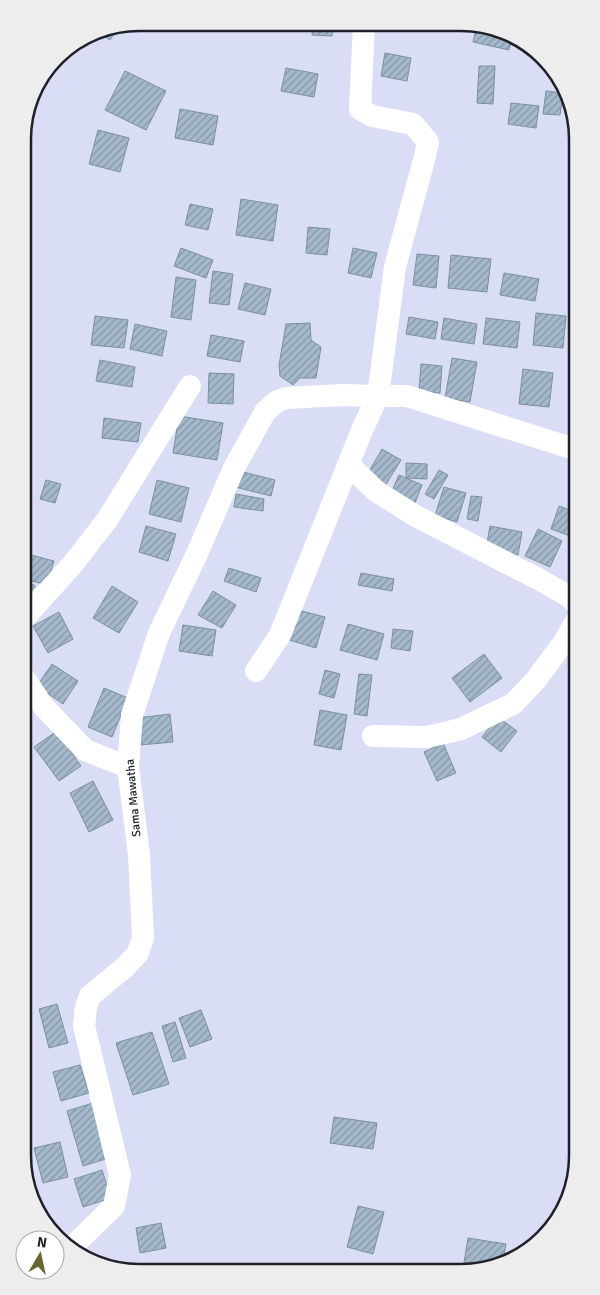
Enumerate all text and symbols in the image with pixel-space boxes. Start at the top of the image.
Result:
street label: Sama Mawatha [123,758,144,837]
north arrow [15,1230,65,1280]
text: N [36,1233,48,1252]

